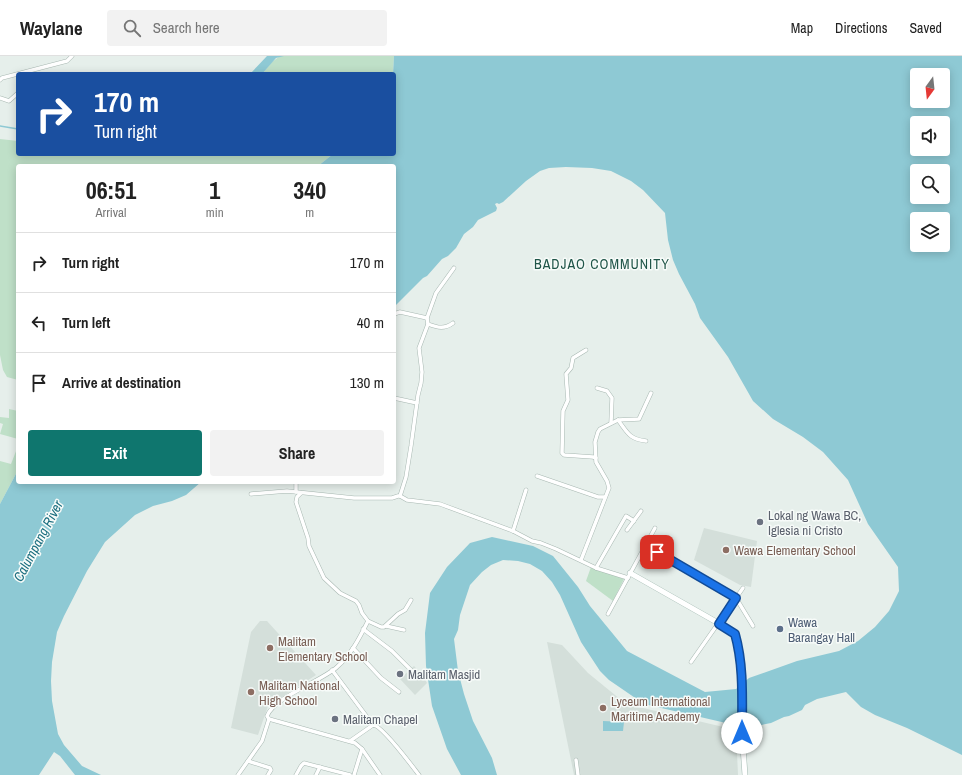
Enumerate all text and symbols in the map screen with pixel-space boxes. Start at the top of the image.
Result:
search box [107,10,387,46]
text: Waylane [20,15,83,41]
icon: search [121,17,143,39]
text: Search here [153,17,220,38]
text: Map [791,19,813,37]
text: Directions [835,19,887,37]
text: Saved [909,19,942,37]
north arrow [910,68,950,108]
map controls [910,68,950,252]
text: 170 m [94,83,159,121]
icon: right [28,88,80,140]
button: sound [910,116,950,156]
text: Turn right [94,119,157,144]
button: search [910,164,950,204]
text: 06:51 [86,174,136,206]
text: 1 [209,174,220,206]
text: 340 [293,174,326,206]
text: Arrival [96,204,126,221]
text: min [206,204,224,221]
text: m [305,204,314,221]
button: layers [910,212,950,252]
icon: right [28,252,50,274]
text: Turn right [62,252,119,273]
text: 170 m [350,252,384,273]
district label: BADJAO COMMUNITY [534,255,670,273]
icon: left [28,312,50,334]
text: Turn left [62,312,110,333]
text: 40 m [357,312,384,333]
icon: arrive [28,372,50,394]
text: Arrive at destination [62,372,181,393]
text: 130 m [350,372,384,393]
button: Exit [28,430,202,476]
button: Share [210,430,384,476]
water label: Calumpang River [9,496,67,585]
place label: Lokal ng Wawa BC, Iglesia ni Cristo [768,507,861,539]
marker: Lokal ng Wawa BC, Iglesia ni Cristo [755,517,765,527]
pin [640,535,674,569]
icon: arrive [646,541,668,563]
place label: Wawa Elementary School [734,542,856,559]
marker: Wawa Elementary School [721,545,731,555]
place label: Wawa Barangay Hall [788,614,855,646]
marker: Wawa Barangay Hall [775,624,785,634]
place label: Malitam Elementary School [278,633,367,665]
marker: Malitam Elementary School [265,643,275,653]
place label: Malitam Masjid [408,666,480,683]
marker: Malitam Masjid [395,669,405,679]
place label: Malitam National High School [259,677,340,709]
marker: Malitam National High School [246,687,256,697]
place label: Lyceum International Maritime Academy [611,693,710,725]
marker: Lyceum International Maritime Academy [598,703,608,713]
place label: Malitam Chapel [343,711,418,728]
position arrow [721,712,763,754]
marker: Malitam Chapel [330,714,340,724]

